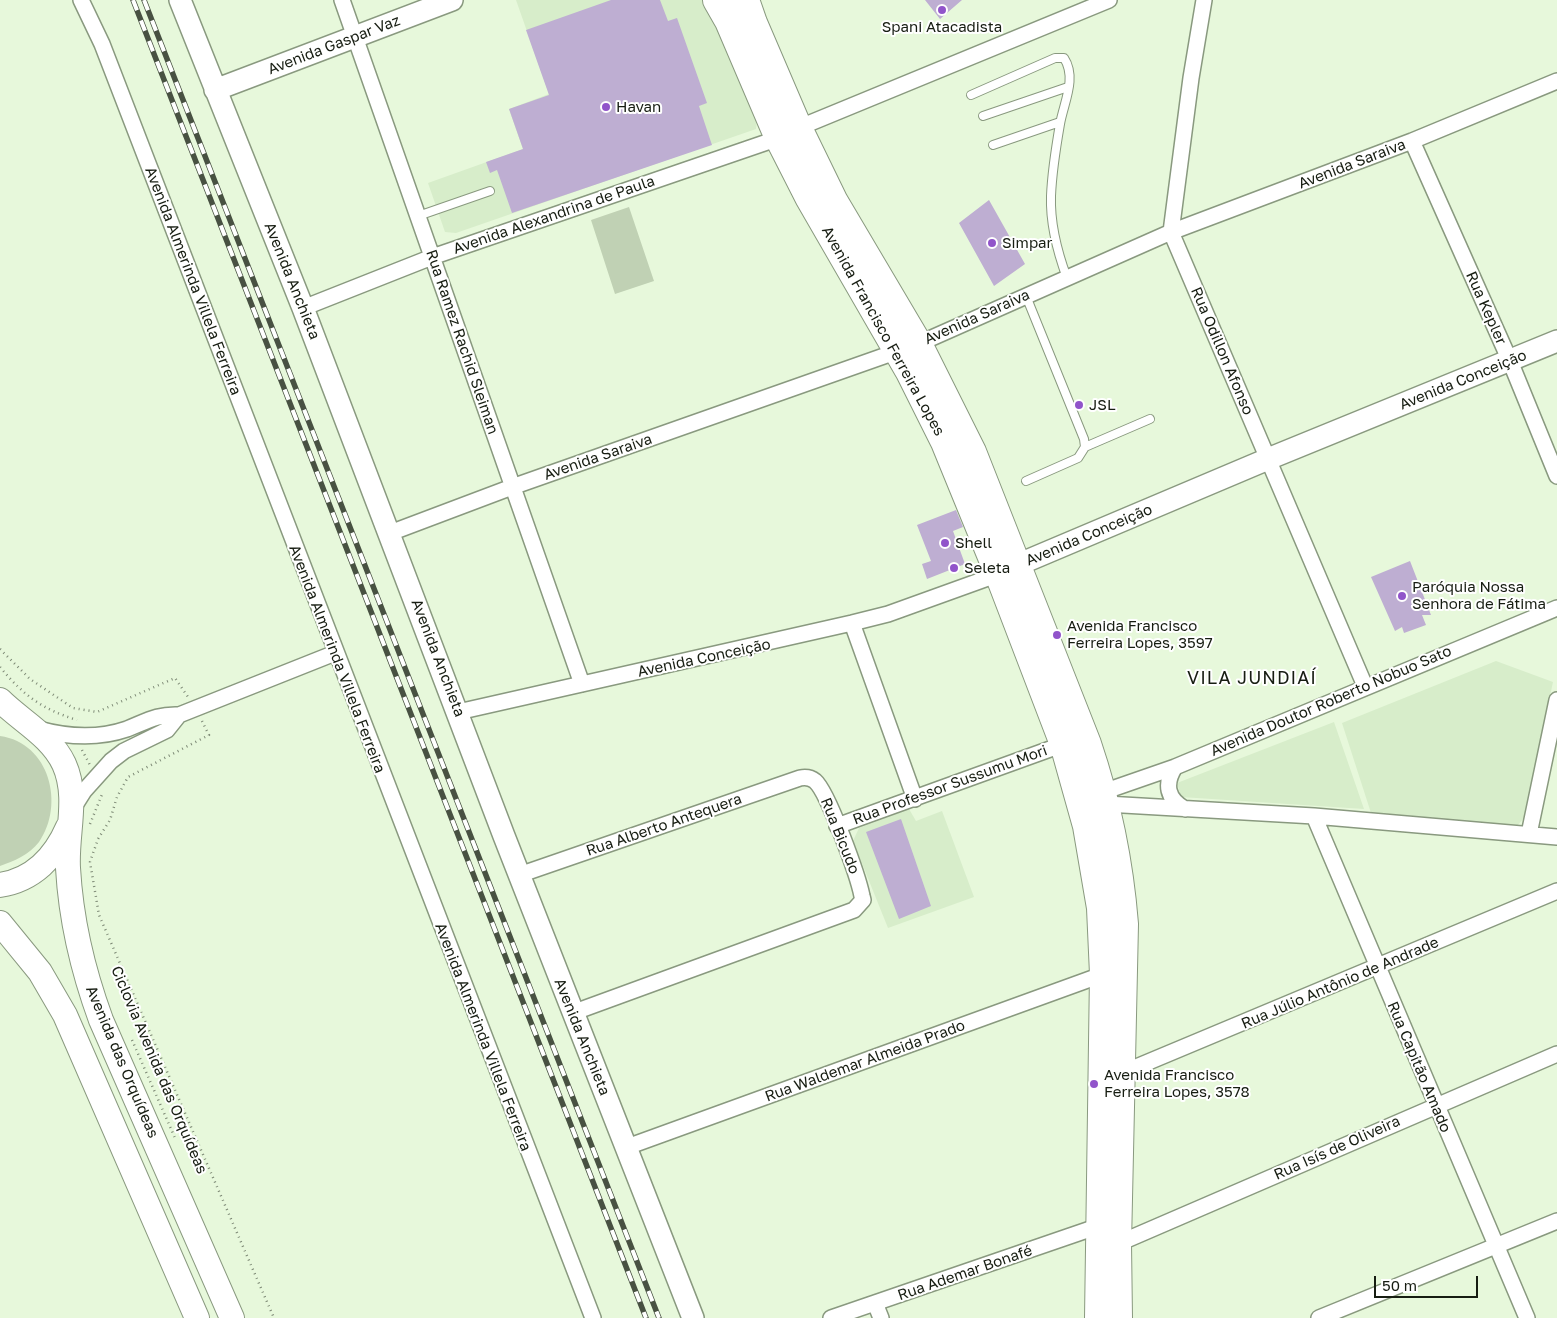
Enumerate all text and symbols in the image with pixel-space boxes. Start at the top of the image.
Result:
marker: Spani Atacadista [936,4,948,16]
street label: Avenida Gaspar Vaz [265,11,403,79]
place label: Spani Atacadista [882,18,1002,36]
place label: Havan [616,98,661,116]
marker: Havan [600,101,612,113]
street label: Avenida Saraiva [1296,135,1408,193]
street label: Avenida Almerinda Villela Ferreira [141,164,245,398]
street label: Avenida Alexandrina de Paula [451,172,657,258]
street label: Avenida Anchieta [260,220,324,342]
street label: Avenida Francisco Ferreira Lopes [818,223,948,439]
place label: Simpar [1002,234,1052,252]
marker: Simpar [986,237,998,249]
street label: Rua Ramez Rachid Sleiman [422,247,502,437]
street label: Rua Kepler [1462,269,1510,347]
street label: Rua Odillon Afonso [1187,284,1257,418]
street label: Avenida Saraiva [922,286,1032,348]
street label: Avenida Conceição [1397,346,1529,414]
place label: JSL [1089,396,1115,414]
marker: JSL [1073,399,1085,411]
street label: Avenida Saraiva [541,430,655,484]
street label: Avenida Conceição [1023,500,1155,570]
place label: Shell [955,534,992,552]
marker: Shell [939,537,951,549]
street label: Avenida Almerinda Villela Ferreira [285,542,389,776]
place label: Seleta [964,559,1010,577]
marker: Seleta [948,562,960,574]
place label: Paróquia Nossa Senhora de Fátima [1412,578,1546,613]
marker: Paróquia Nossa Senhora de Fátima [1396,590,1408,602]
street label: Avenida Anchieta [407,597,469,719]
place label: Avenida Francisco Ferreira Lopes, 3597 [1067,617,1213,652]
marker: Avenida Francisco Ferreira Lopes, 3597 [1051,629,1063,641]
street label: Avenida Conceição [636,635,772,681]
street label: Avenida Doutor Roberto Nobuo Sato [1208,642,1454,760]
district label: VILA JUNDIAÍ [1186,667,1318,689]
street label: Rua Professor Sussumu Mori [850,741,1050,829]
street label: Rua Alberto Antequera [584,790,744,860]
street label: Rua Bicudo [817,795,863,877]
street label: Avenida Almerinda Villela Ferreira [431,920,535,1154]
street label: Rua Júlio Antônio de Andrade [1239,933,1441,1033]
street label: Ciclovia Avenida das Orquídeas [107,963,211,1177]
street label: Avenida Anchieta [550,976,614,1098]
street label: Avenida das Orquídeas [82,983,162,1141]
street label: Rua Capitão Amado [1383,999,1455,1135]
street label: Rua Waldemar Almeida Prado [762,1016,968,1106]
place label: Avenida Francisco Ferreira Lopes, 3578 [1104,1066,1250,1101]
marker: Avenida Francisco Ferreira Lopes, 3578 [1088,1078,1100,1090]
street label: Rua Isís de Oliveira [1271,1112,1403,1184]
street label: Rua Ademar Bonafé [895,1242,1035,1304]
scale bar [1377,1266,1481,1298]
text: 50 m [1382,1276,1417,1294]

